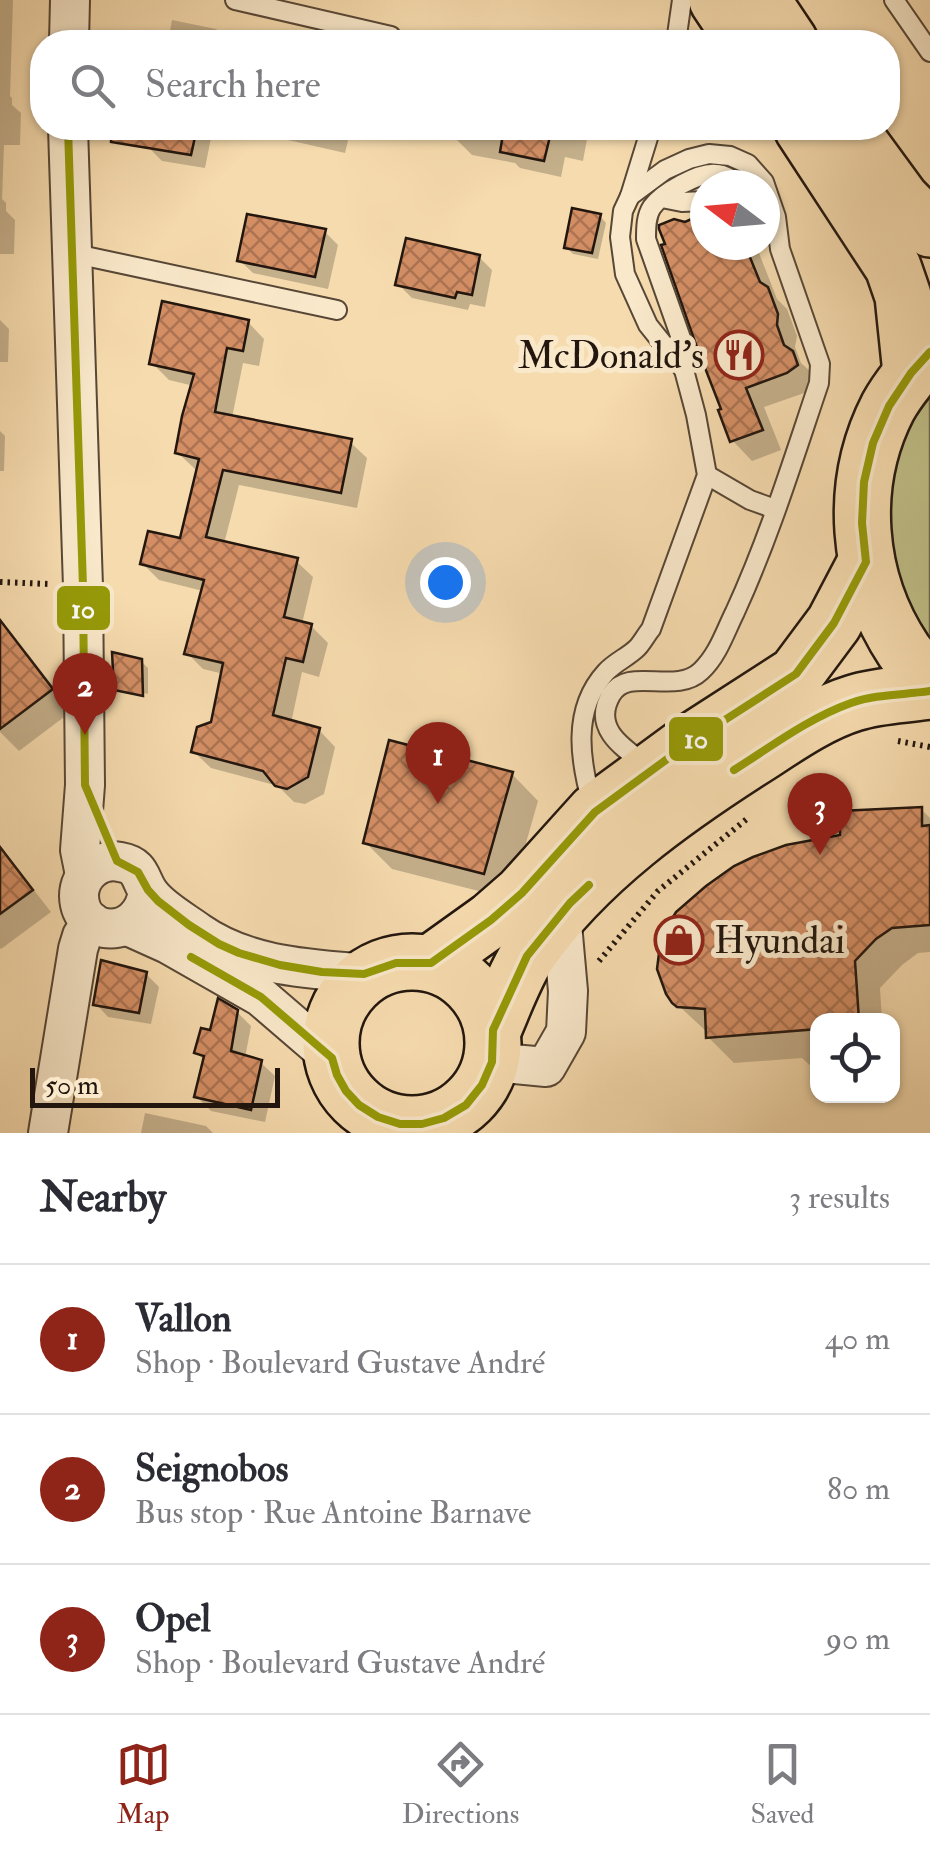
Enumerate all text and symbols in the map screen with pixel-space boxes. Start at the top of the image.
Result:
search box [30,30,900,140]
icon: search [65,58,120,113]
text: Search here [145,61,321,109]
north arrow [690,170,780,260]
restaurant icon: McDonald's [713,329,765,381]
place label: McDonald's [518,332,704,380]
your location [420,557,471,608]
line badge: 10 [55,584,112,632]
text: 10 [71,592,95,627]
pin: 2 [52,652,118,735]
line badge: 10 [667,715,725,763]
pin: 1 [406,722,470,804]
text: 10 [684,722,708,757]
pin: 3 [788,772,852,855]
shop icon: Hyundai [653,914,705,966]
place label: Hyundai [714,917,845,965]
map controls [810,1013,900,1103]
button: locate [810,1013,900,1103]
scale bar [30,1063,280,1108]
text: 50 m [45,1068,99,1103]
text: Nearby [40,1172,166,1224]
text: 3 results [789,1178,890,1218]
text: Vallon [135,1295,231,1343]
text: 1 [67,1319,78,1359]
text: 40 m [825,1319,890,1359]
text: Shop · Boulevard Gustave André [135,1343,545,1383]
text: Seignobos [135,1445,289,1493]
text: 2 [64,1469,81,1509]
text: 80 m [827,1469,890,1509]
text: Bus stop · Rue Antoine Barnave [135,1493,531,1533]
text: Opel [135,1595,211,1643]
text: 3 [66,1619,79,1659]
text: 90 m [826,1619,890,1659]
text: Shop · Boulevard Gustave André [135,1643,545,1683]
tab: Map [116,1737,171,1832]
tab: Directions [402,1737,519,1832]
tab: Saved [750,1737,814,1832]

